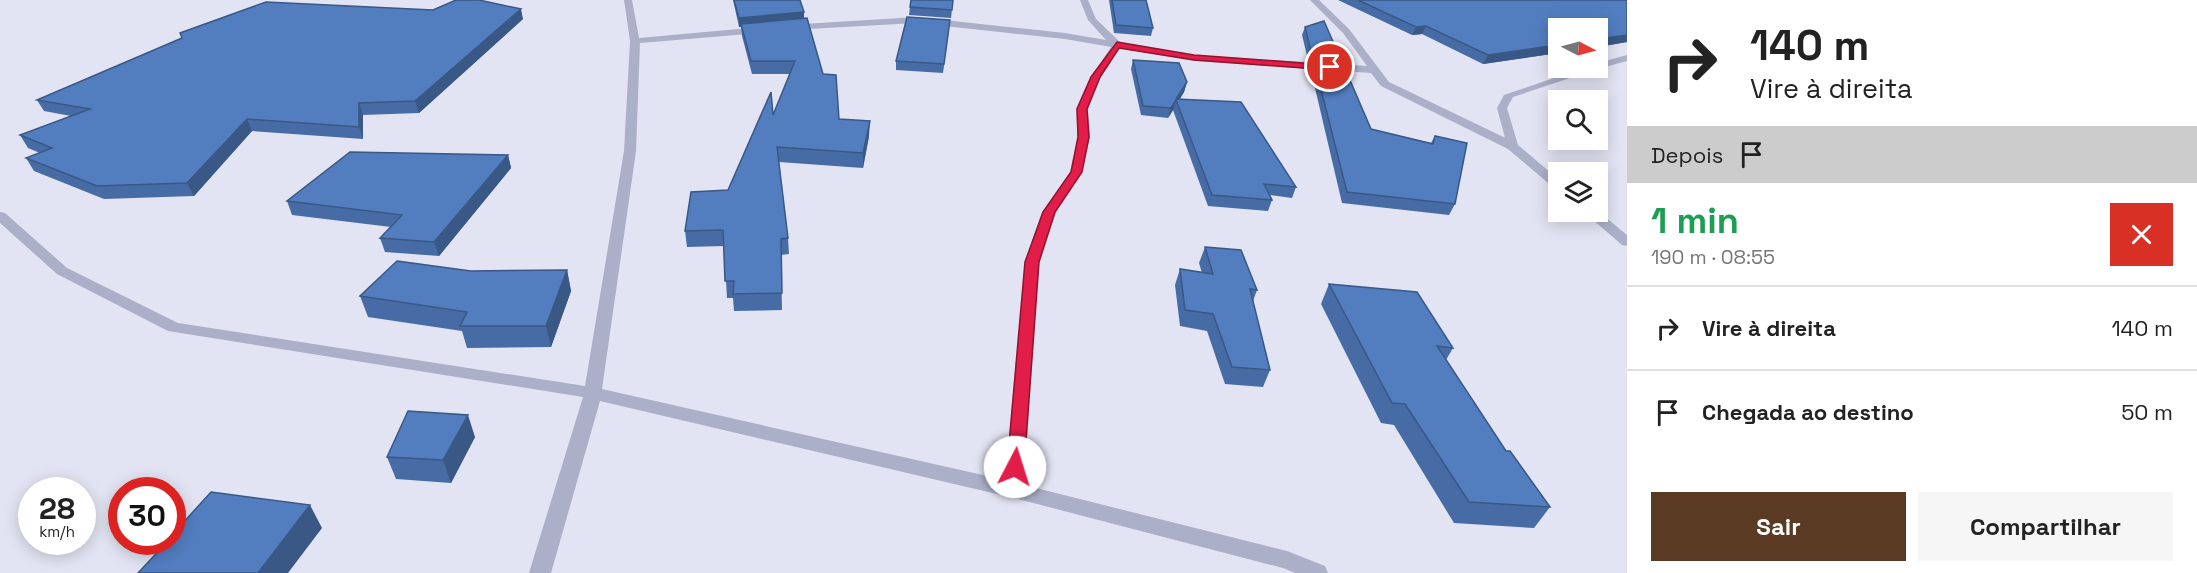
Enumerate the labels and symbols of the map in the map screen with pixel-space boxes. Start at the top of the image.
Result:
north arrow [1548,18,1608,78]
pin [1304,41,1355,92]
position arrow [983,435,1047,499]
speed limit sign: 30 [108,477,186,555]

